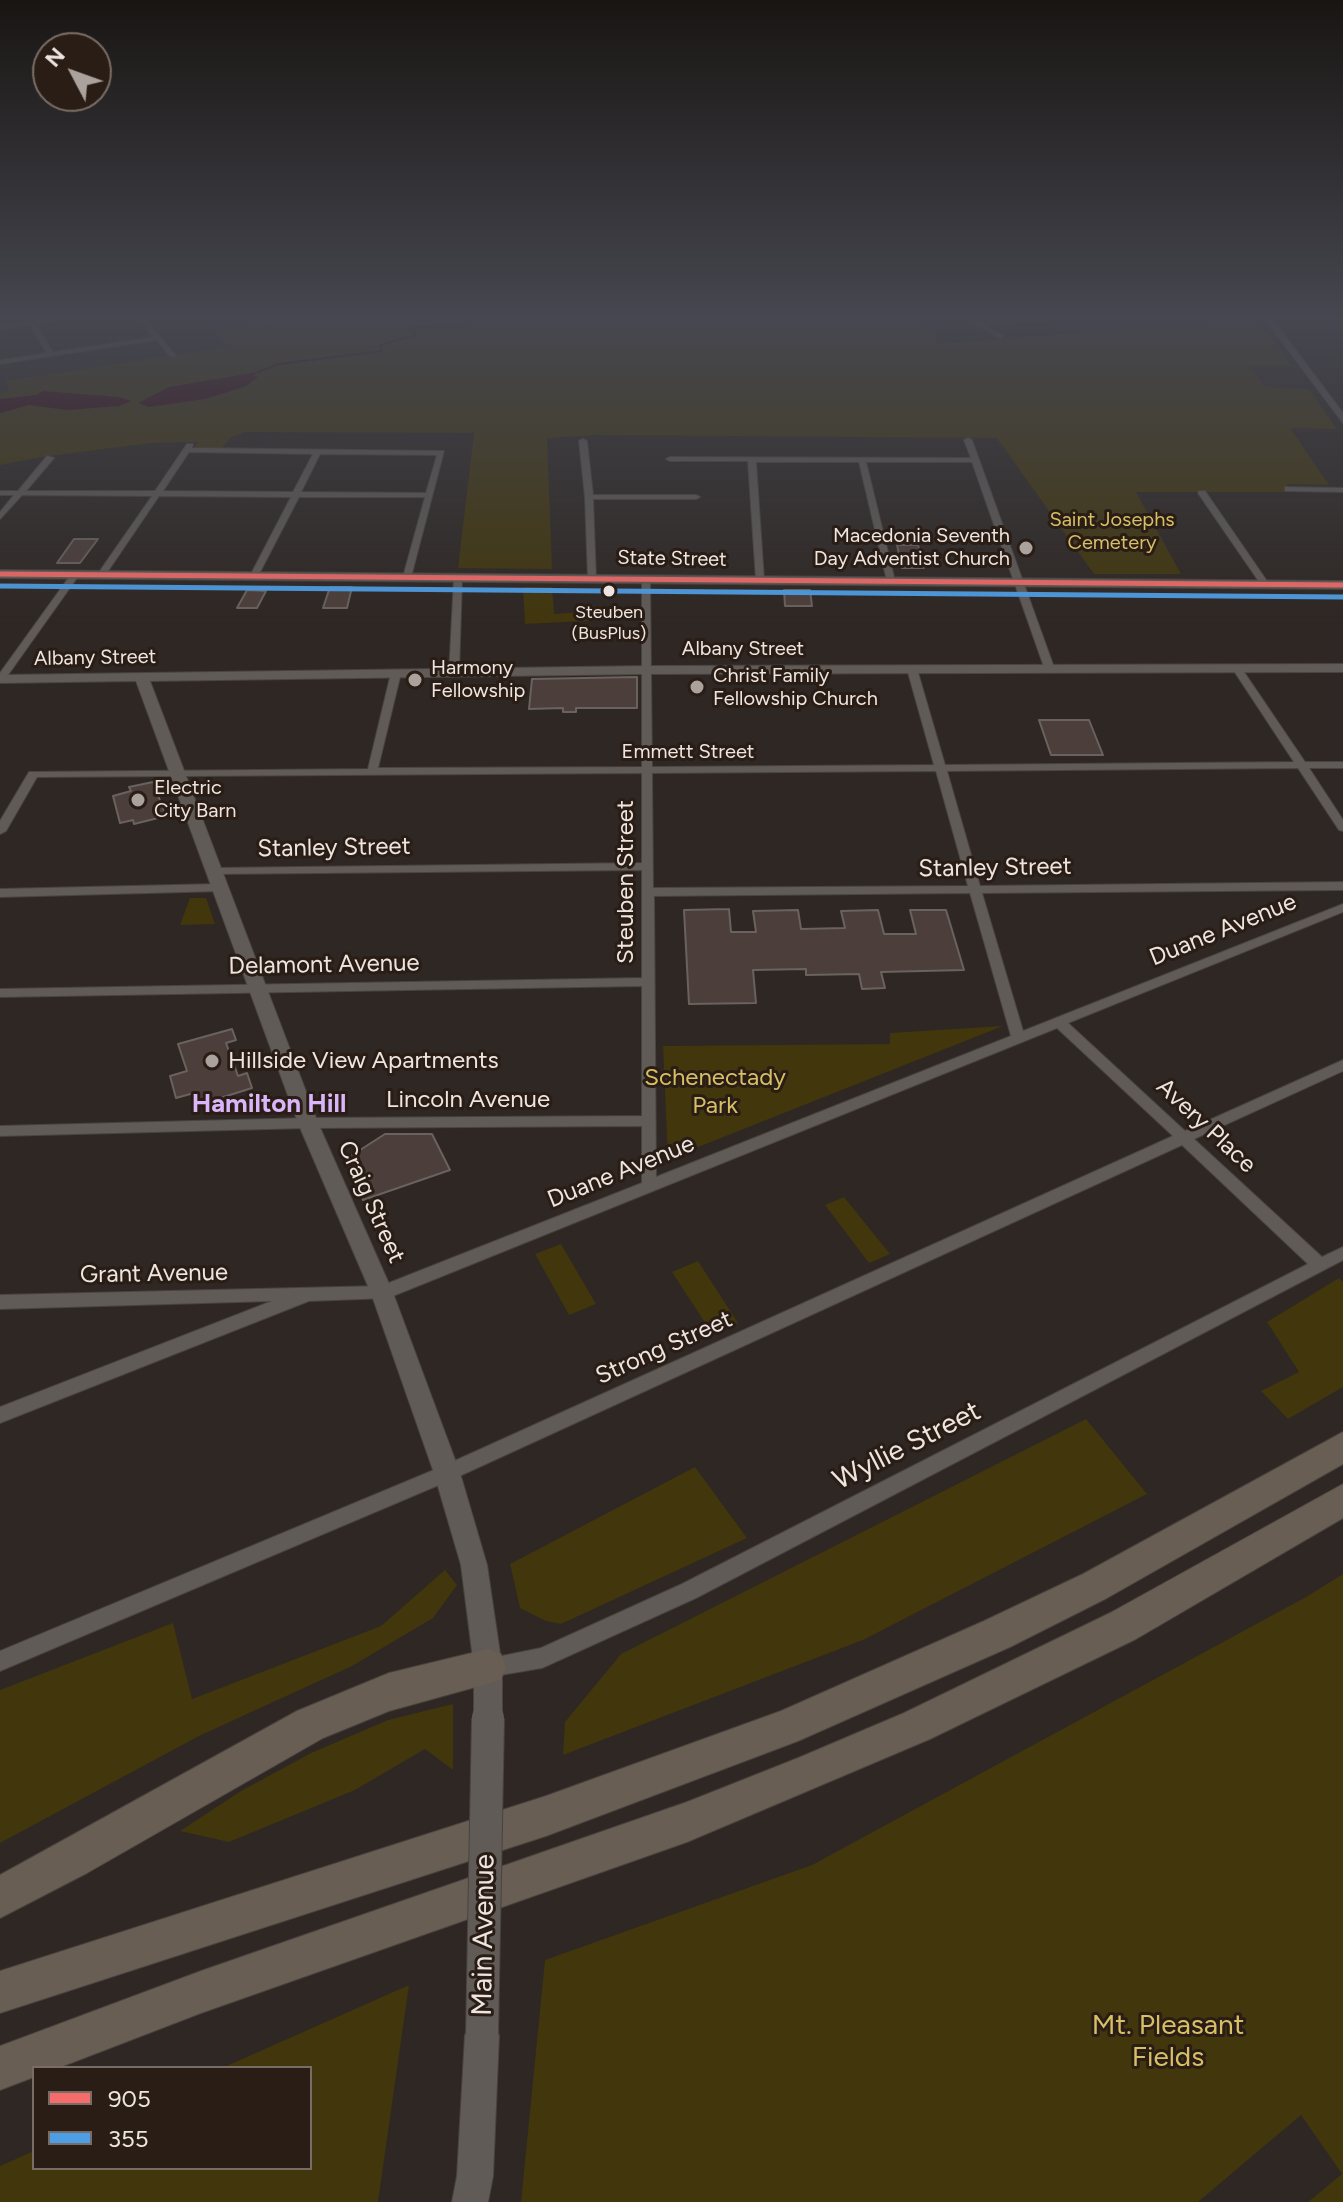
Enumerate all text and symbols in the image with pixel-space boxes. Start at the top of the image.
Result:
north arrow [32,32,112,112]
text: N [39,42,71,73]
park label: Saint Josephs Cemetery [1049,508,1175,555]
place label: Macedonia Seventh Day Adventist Church [814,524,1010,571]
marker: Macedonia Seventh Day Adventist Church [1017,539,1035,557]
street label: State Street [617,546,727,572]
marker: Steuben (BusPlus) [601,583,617,599]
place label: Steuben (BusPlus) [572,602,646,644]
street label: Albany Street [682,637,804,661]
street label: Albany Street [34,645,156,671]
place label: Harmony Fellowship [431,656,525,703]
place label: Christ Family Fellowship Church [713,664,878,711]
marker: Harmony Fellowship [406,671,424,689]
marker: Christ Family Fellowship Church [688,678,706,696]
street label: Emmett Street [622,740,754,764]
place label: Electric City Barn [154,776,236,823]
marker: Electric City Barn [129,791,147,809]
street label: Steuben Street [612,800,640,964]
street label: Stanley Street [257,832,411,864]
street label: Stanley Street [918,852,1072,884]
street label: Duane Avenue [1145,887,1301,973]
street label: Delamont Avenue [228,949,420,981]
place label: Hillside View Apartments [228,1047,499,1075]
marker: Hillside View Apartments [203,1052,221,1070]
park label: Schenectady Park [644,1064,786,1120]
street label: Avery Place [1150,1073,1262,1179]
street label: Lincoln Avenue [386,1086,550,1114]
district label: Hamilton Hill [192,1088,346,1120]
street label: Duane Avenue [543,1129,699,1215]
street label: Craig Street [331,1137,411,1267]
street label: Grant Avenue [80,1258,228,1290]
street label: Strong Street [591,1305,737,1391]
street label: Wyllie Street [828,1394,986,1498]
street label: Main Avenue [466,1854,502,2016]
park label: Mt. Pleasant Fields [1092,2009,1244,2075]
legend [32,2066,312,2170]
text: 905 [108,2084,151,2113]
text: 355 [108,2124,149,2153]

